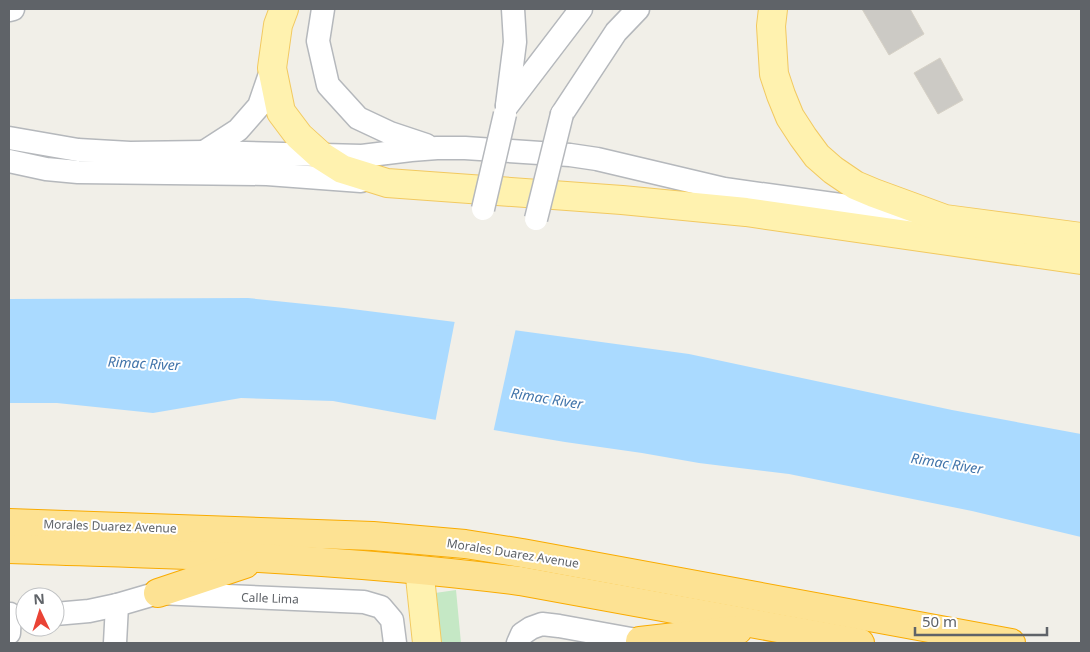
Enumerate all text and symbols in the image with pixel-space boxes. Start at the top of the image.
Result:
water label: Rimac River [107,352,181,374]
water label: Rimac River [510,383,585,413]
water label: Rimac River [910,448,985,478]
street label: Morales Duarez Avenue [43,515,177,537]
street label: Morales Duarez Avenue [446,534,580,572]
north arrow [15,587,65,637]
street label: Calle Lima [241,588,299,608]
text: N [33,589,45,608]
scale bar [915,604,1048,636]
text: 50 m [922,611,957,631]

